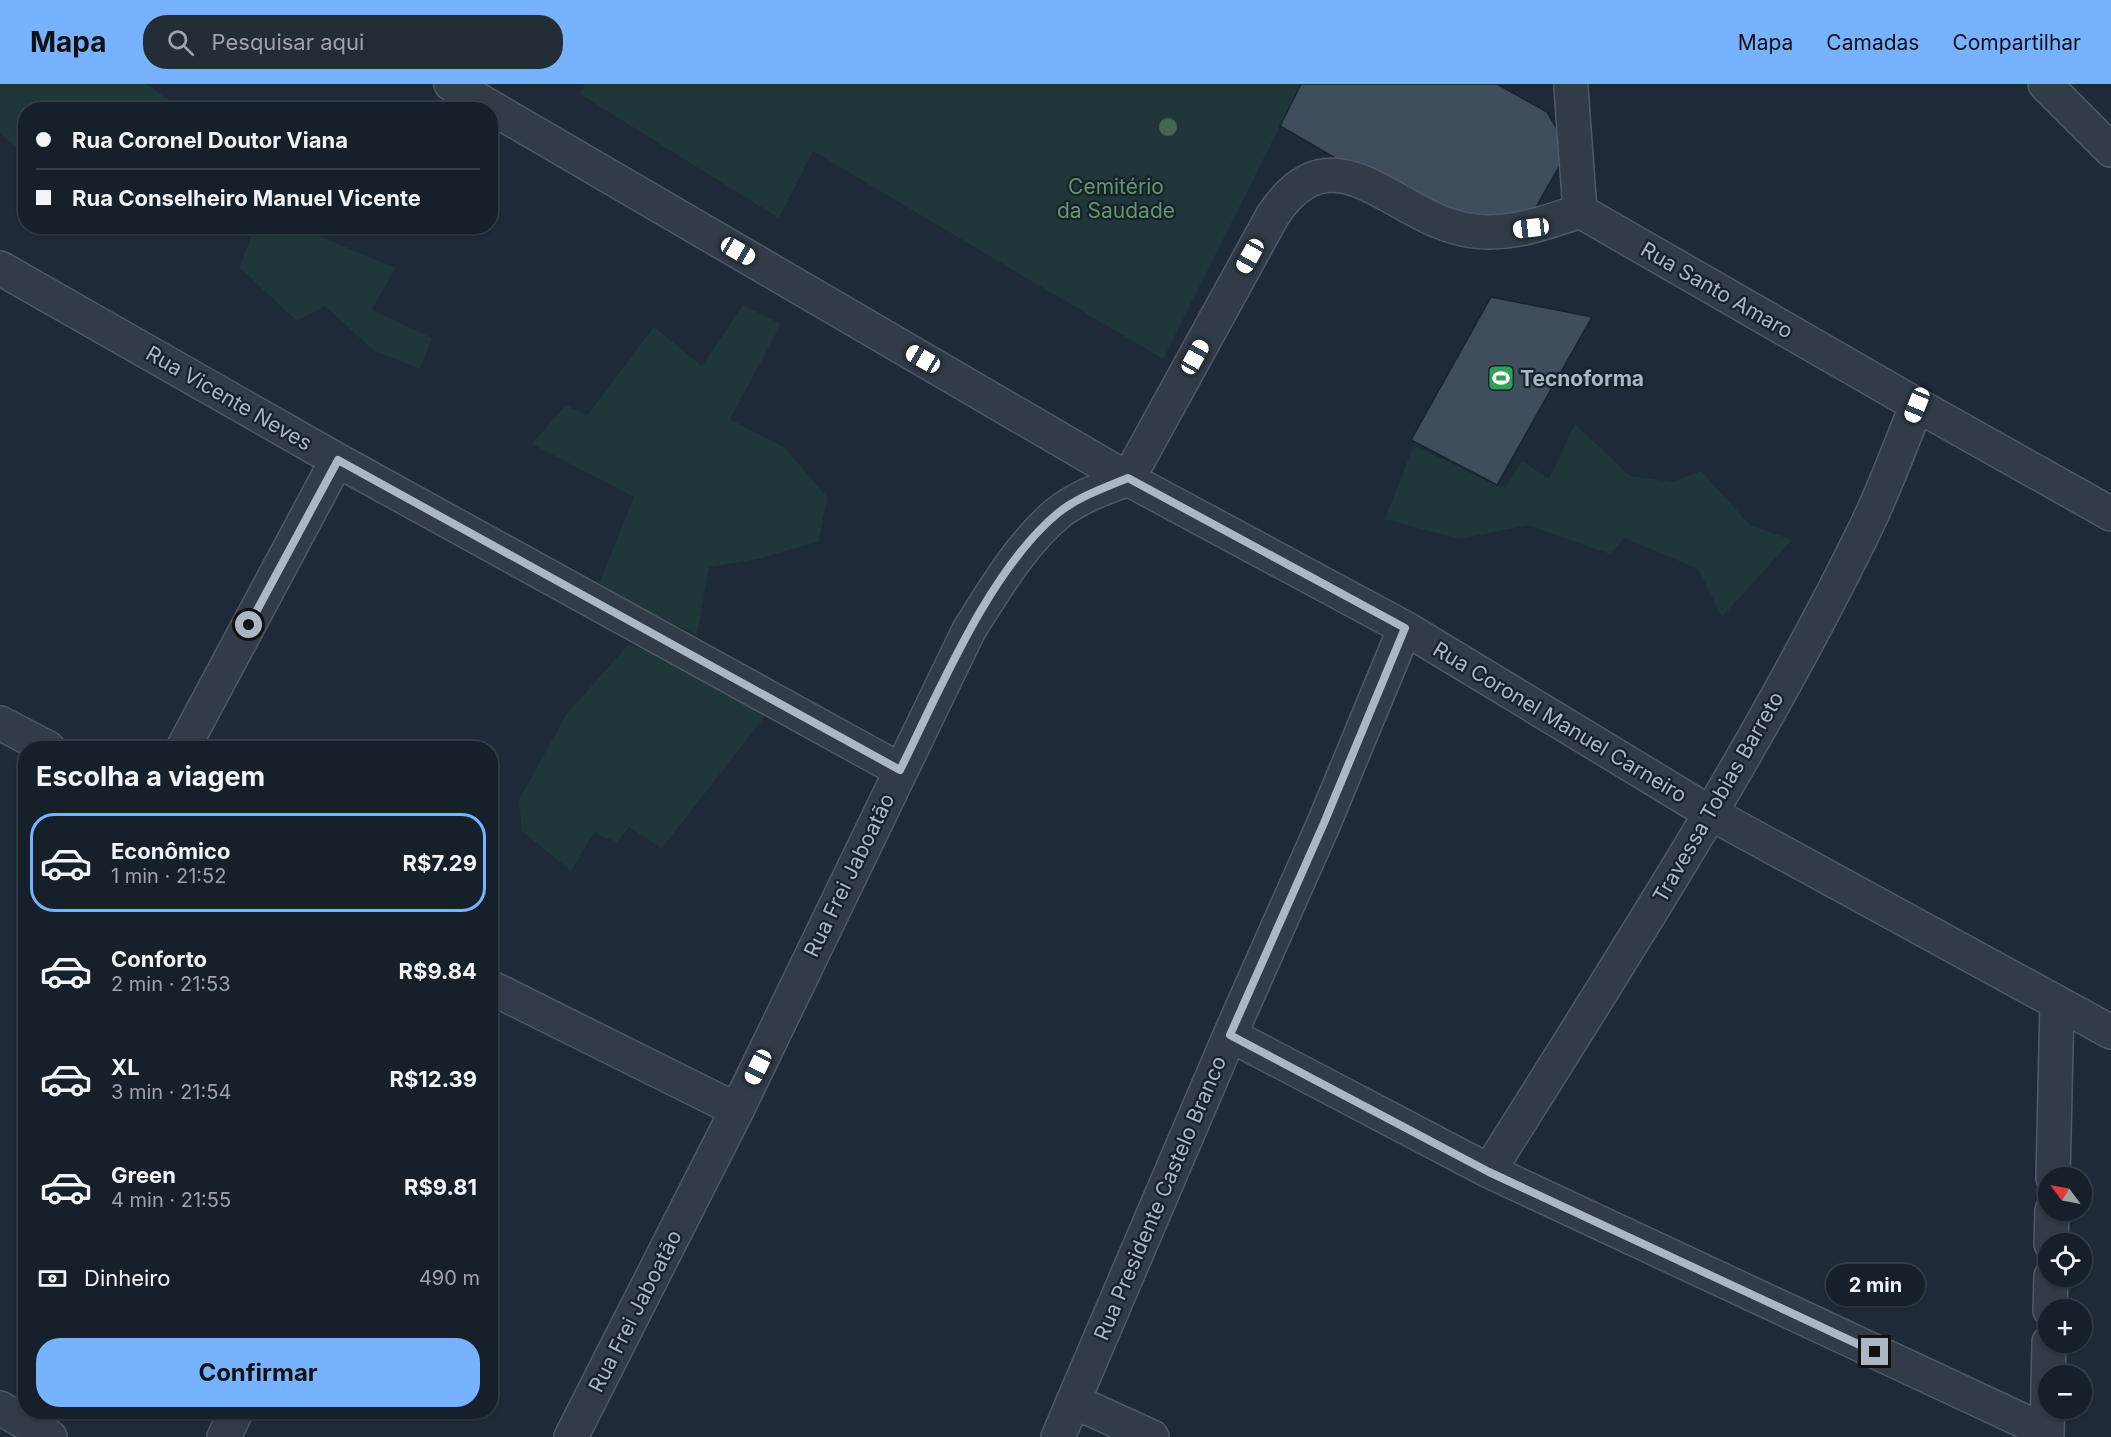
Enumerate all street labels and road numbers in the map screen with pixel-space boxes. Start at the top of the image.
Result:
street label: Rua Santo Amaro [1637,236,1797,344]
street label: Rua Vicente Neves [142,340,316,456]
street label: Rua Coronel Manuel Carneiro [1429,636,1691,808]
street label: Travessa Tobias Barreto [1647,687,1789,907]
street label: Rua Frei Jaboatão [799,789,899,961]
street label: Rua Presidente Castelo Branco [1089,1052,1231,1344]
street label: Rua Frei Jaboatão [583,1226,687,1396]

